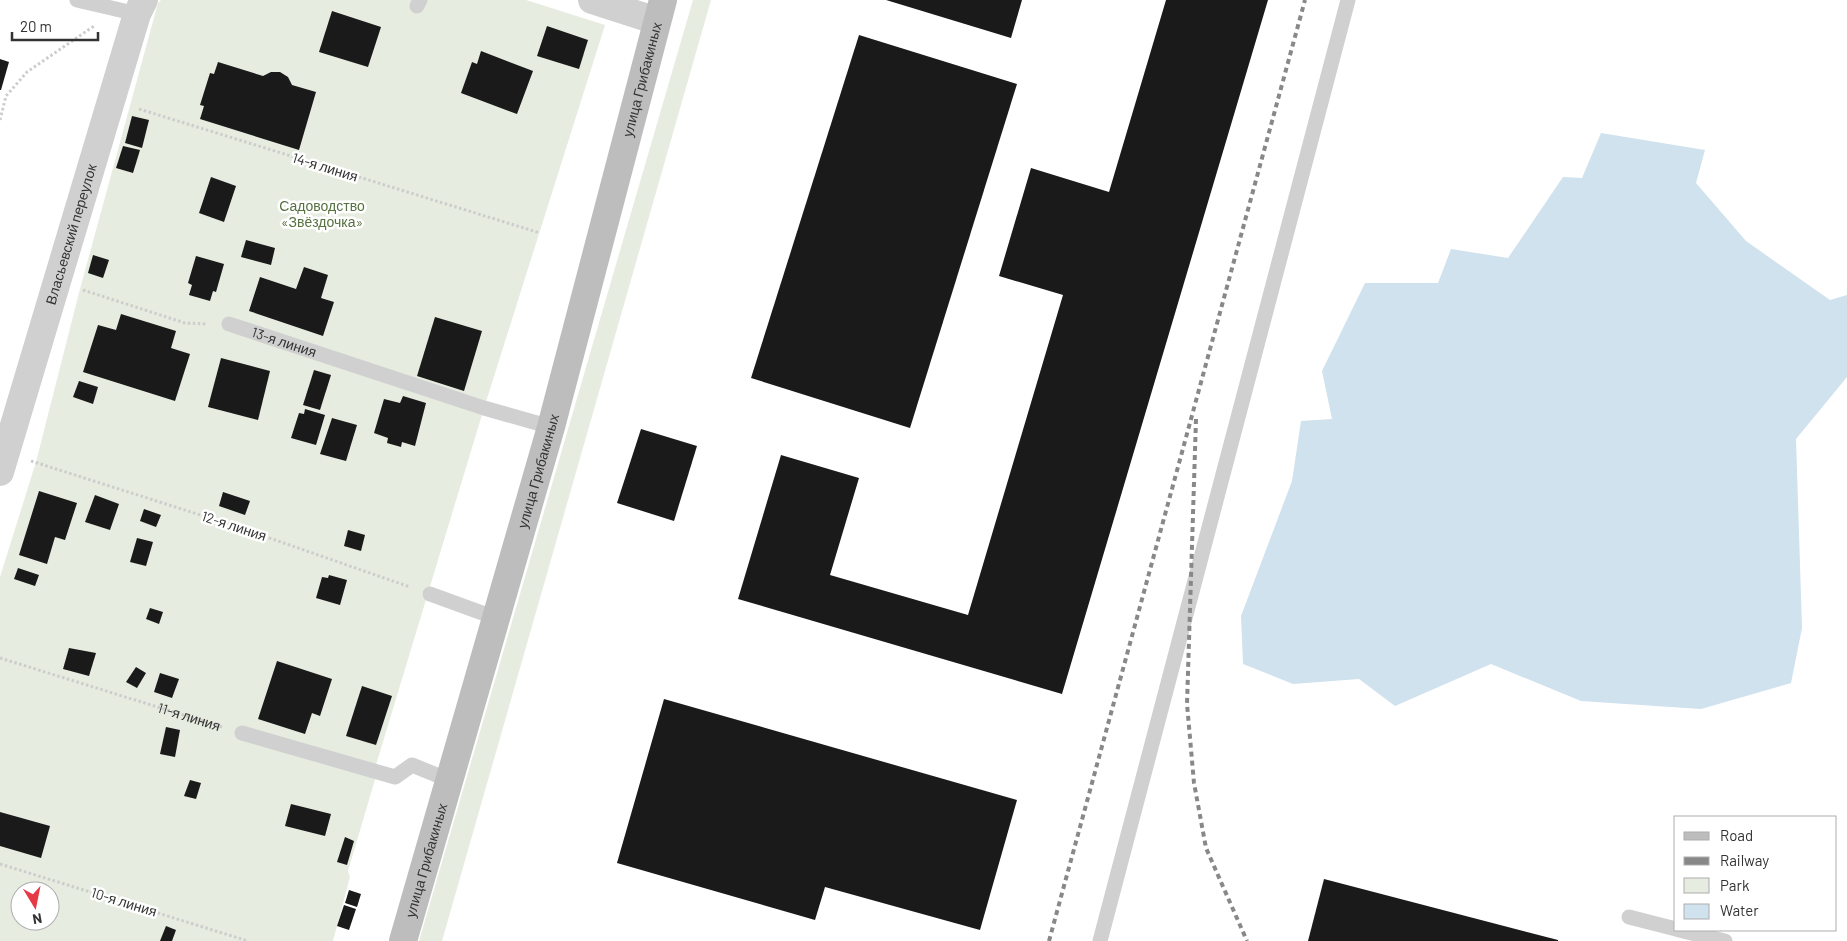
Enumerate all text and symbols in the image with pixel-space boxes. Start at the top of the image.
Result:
scale bar [12,10,99,42]
text: 20 m [20,17,52,35]
street label: улица Грибакиных [618,20,665,139]
street label: 14-я линия [290,149,360,185]
street label: Власьевский переулок [42,161,100,307]
park label: Садоводство «Звёздочка» [279,197,365,230]
street label: 13-я линия [250,323,319,360]
street label: улица Грибакиных [513,412,562,530]
street label: 12-я линия [199,507,269,544]
street label: 11-я линия [156,699,223,734]
street label: улица Грибакиных [401,801,450,919]
legend [1674,816,1837,931]
text: Road [1720,826,1753,844]
text: Railway [1720,851,1769,869]
text: Park [1720,876,1750,894]
north arrow [10,881,60,931]
street label: 10-я линия [89,883,159,920]
text: Water [1720,901,1759,919]
text: N [31,910,43,928]

